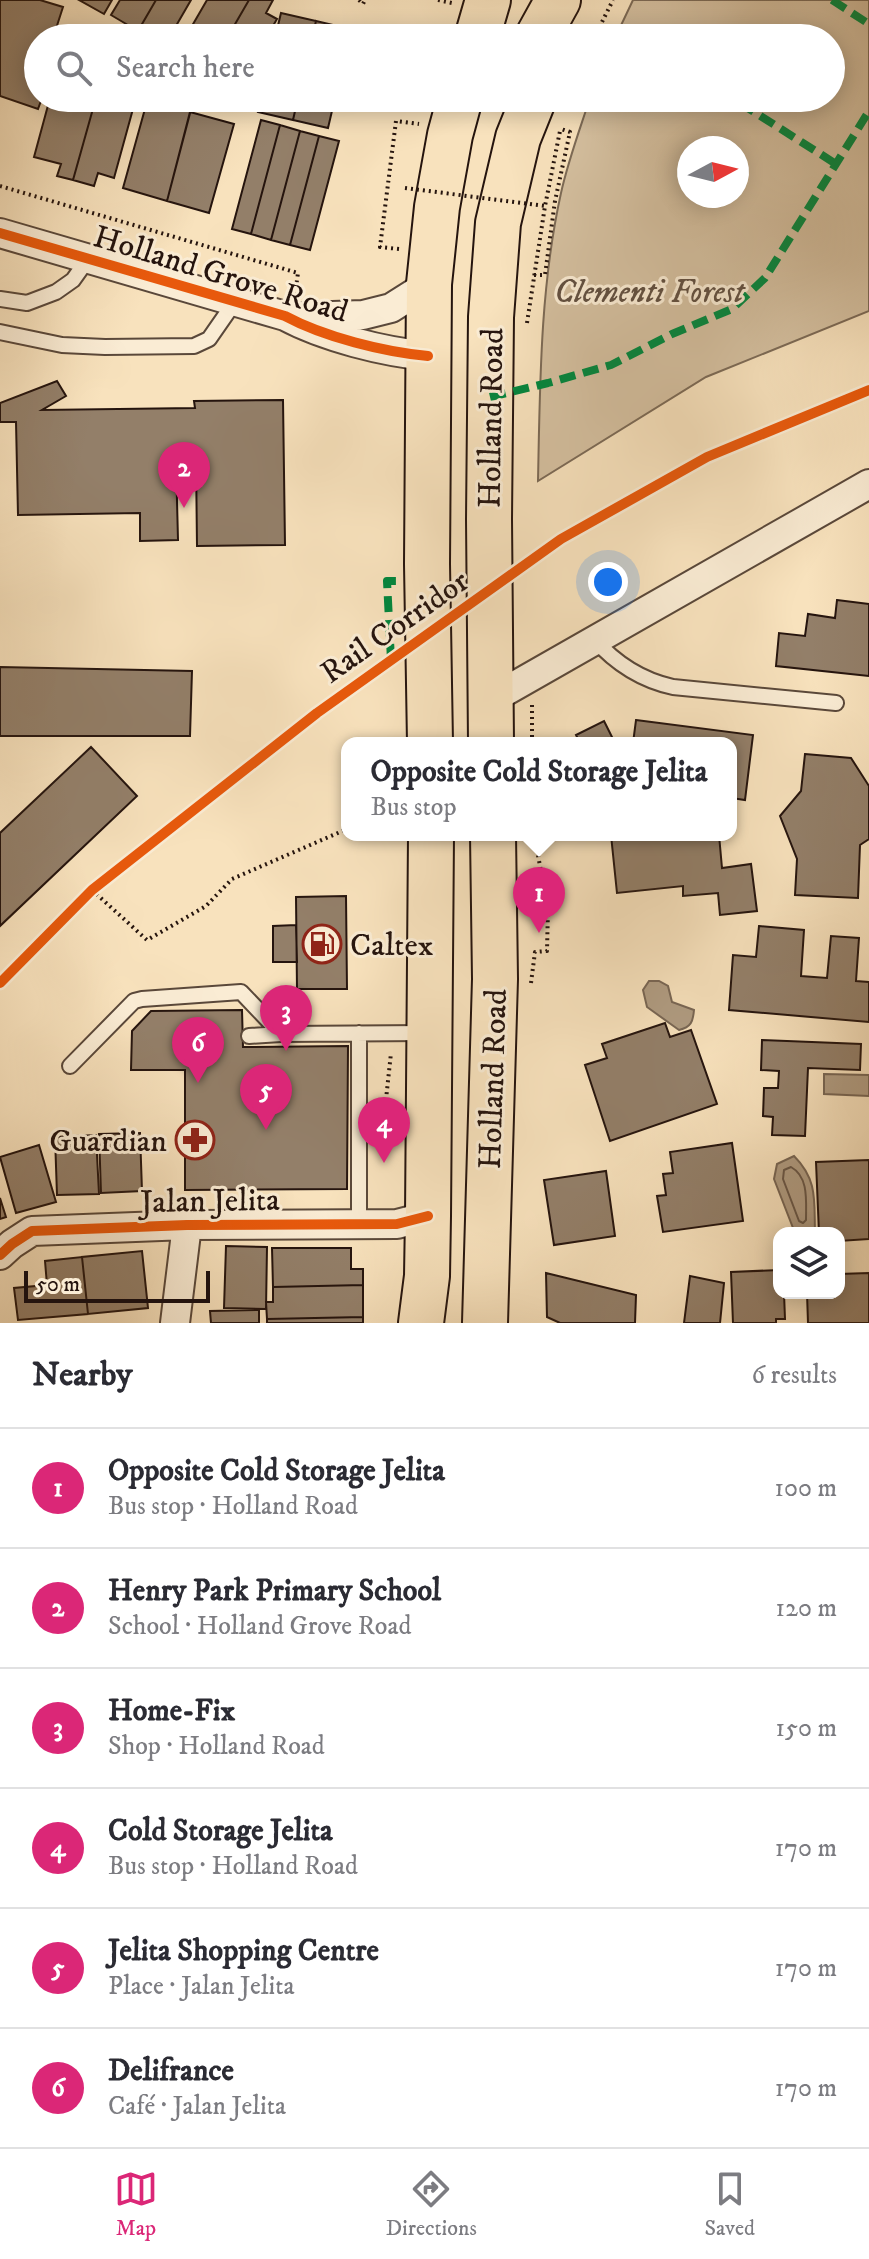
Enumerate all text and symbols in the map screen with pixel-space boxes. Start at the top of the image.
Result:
search box [24,24,845,112]
icon: search [52,46,96,90]
text: Search here [116,50,255,87]
north arrow [677,136,749,208]
street label: Holland Grove Road [88,217,353,333]
park label: Clementi Forest [554,273,746,313]
street label: Holland Road [470,327,514,509]
pin: 2 [158,442,210,508]
street label: Rail Corridor [313,562,477,693]
your location [588,562,628,602]
popup [341,737,737,841]
text: Opposite Cold Storage Jelita [371,754,707,791]
text: Bus stop [371,791,457,824]
pin: 1 [513,867,565,933]
fuel station icon: Caltex [301,923,343,965]
place label: Caltex [350,926,434,966]
pin: 3 [260,985,312,1051]
street label: Holland Road [471,988,517,1170]
pin: 6 [172,1017,224,1083]
pin: 5 [240,1064,292,1130]
pin: 4 [358,1097,410,1163]
pharmacy icon: Guardian [174,1119,216,1161]
place label: Guardian [49,1122,167,1162]
street label: Jalan Jelita [137,1181,281,1223]
map controls [773,1227,845,1299]
button: layers [773,1227,845,1299]
scale bar [24,1267,210,1303]
text: 50 m [36,1271,80,1298]
text: Nearby [32,1354,133,1396]
text: 6 results [751,1359,837,1392]
text: Opposite Cold Storage Jelita [108,1453,445,1490]
text: 1 [53,1472,63,1505]
text: 100 m [774,1472,837,1505]
text: Bus stop · Holland Road [108,1490,358,1523]
text: Henry Park Primary School [108,1573,441,1610]
text: 2 [52,1592,64,1625]
text: 120 m [776,1592,837,1625]
text: School · Holland Grove Road [108,1610,412,1643]
text: Home-Fix [108,1693,235,1730]
text: 3 [53,1712,63,1745]
text: 150 m [776,1712,837,1745]
text: Shop · Holland Road [108,1730,325,1763]
text: Cold Storage Jelita [108,1813,333,1850]
text: 4 [51,1832,65,1865]
text: 170 m [775,1832,837,1865]
text: Bus stop · Holland Road [108,1850,358,1883]
text: Jelita Shopping Centre [108,1933,379,1970]
text: 5 [52,1952,64,1985]
text: 170 m [775,1952,837,1985]
text: Place · Jalan Jelita [108,1970,295,2003]
text: Delifrance [108,2053,234,2090]
text: 6 [51,2072,65,2105]
text: 170 m [775,2072,837,2105]
text: Café · Jalan Jelita [108,2090,286,2123]
tab: Map [114,2167,158,2242]
tab: Directions [386,2167,477,2242]
tab: Saved [705,2167,755,2242]

